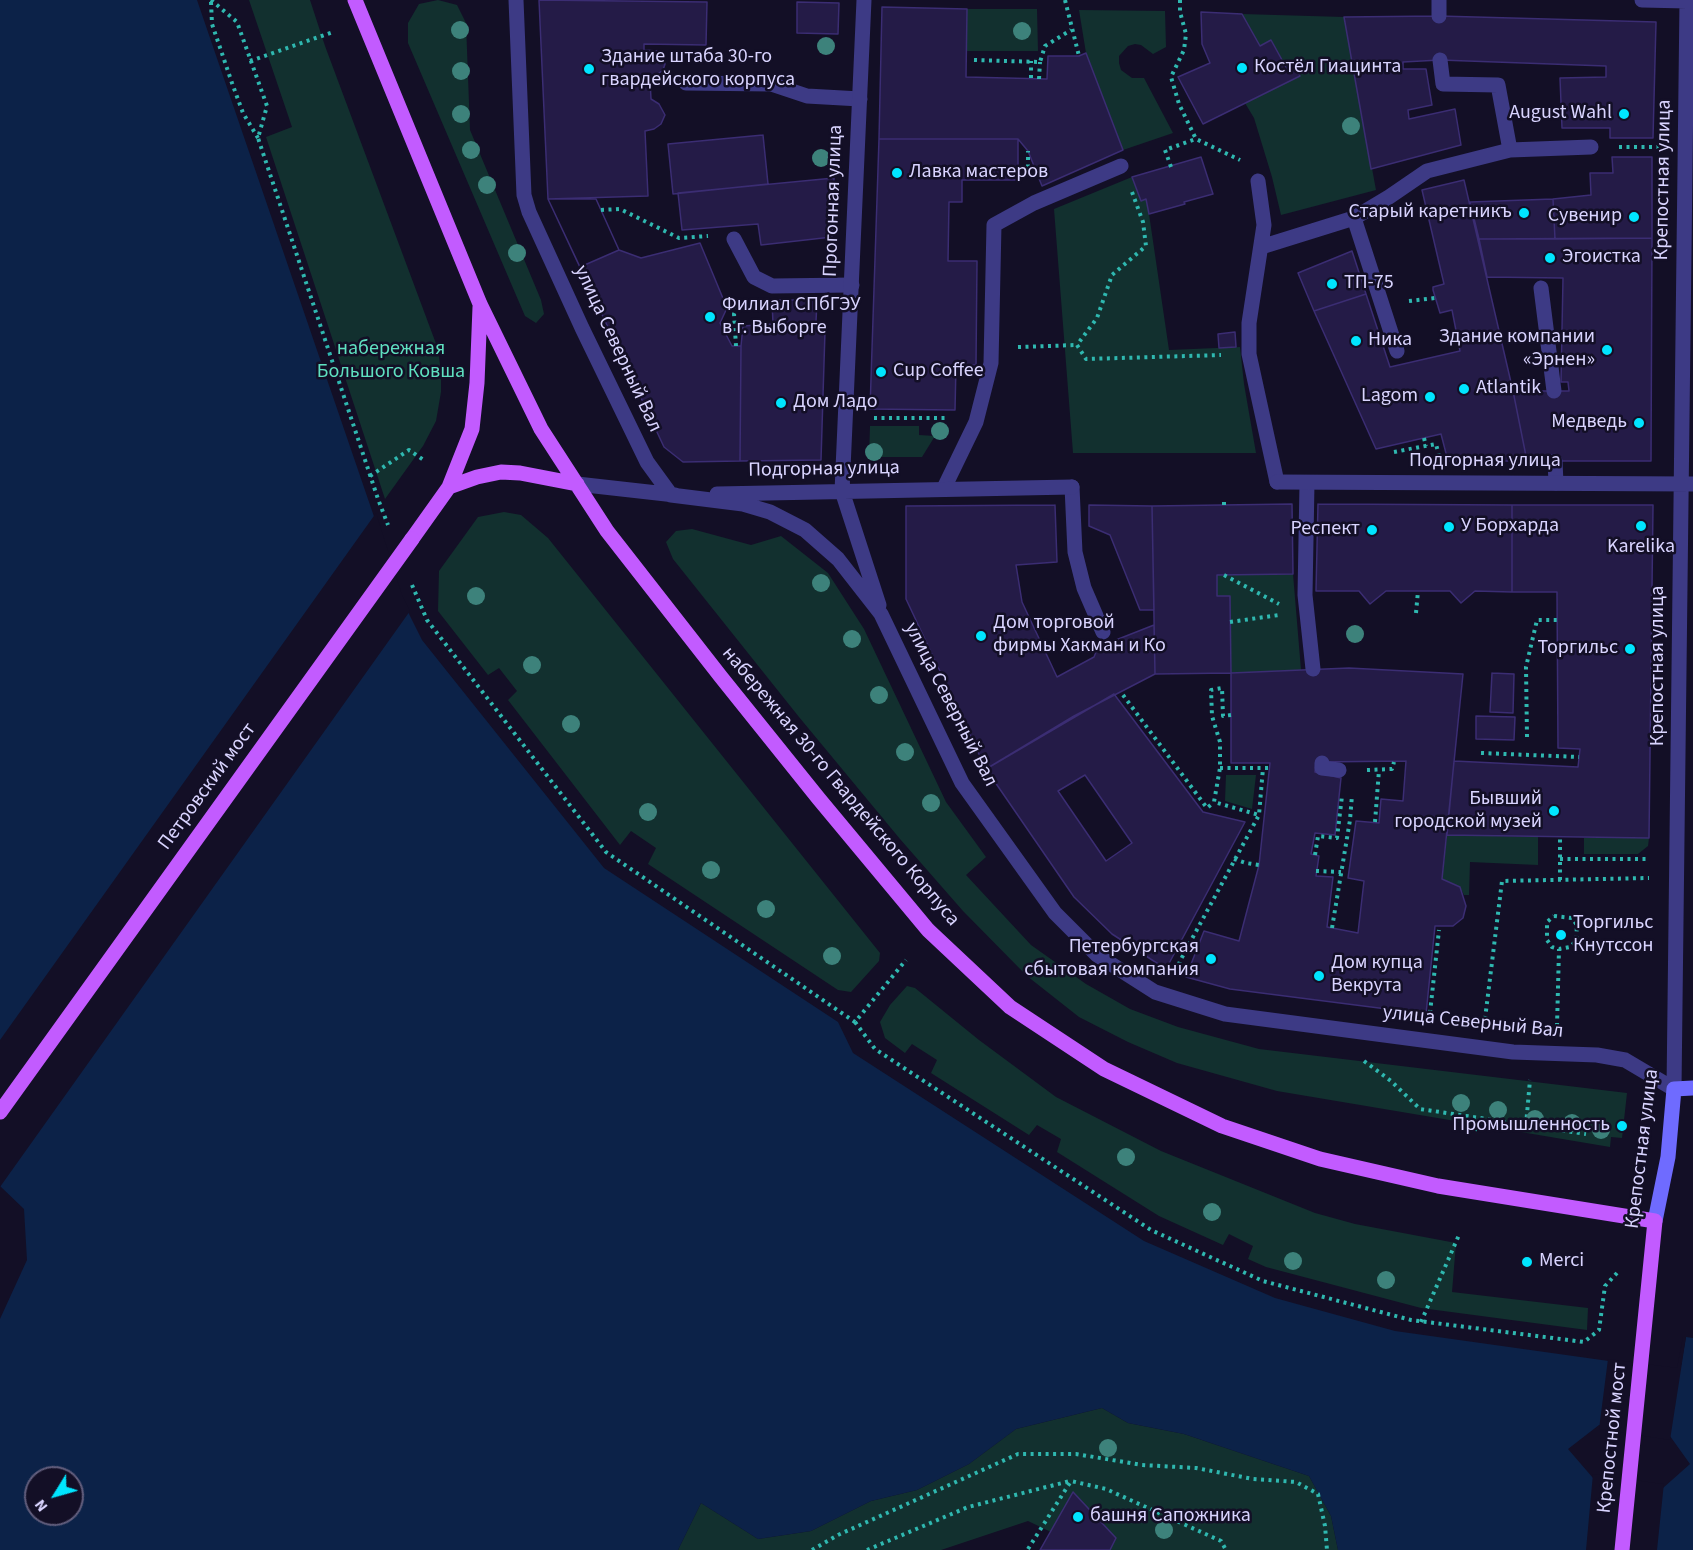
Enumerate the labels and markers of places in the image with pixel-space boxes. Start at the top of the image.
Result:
place label: Здание штаба 30-го гвардейского корпуса [601,46,795,93]
place label: Костёл Гиацинта [1254,56,1401,80]
marker: Костёл Гиацинта [1235,61,1249,75]
marker: Здание штаба 30-го гвардейского корпуса [582,62,596,76]
place label: August Wahl [1509,102,1612,126]
marker: August Wahl [1617,107,1631,121]
place label: Лавка мастеров [909,161,1048,185]
marker: Лавка мастеров [890,166,904,180]
place label: Старый каретникъ [1349,201,1512,225]
place label: Сувенир [1548,205,1622,229]
marker: Старый каретникъ [1517,206,1531,220]
marker: Сувенир [1627,210,1641,224]
place label: Эгоистка [1562,246,1641,270]
marker: Эгоистка [1543,251,1557,265]
place label: ТП-75 [1344,272,1394,296]
marker: ТП-75 [1325,277,1339,291]
place label: Филиал СПбГЭУ в г. Выборге [722,294,861,341]
marker: Филиал СПбГЭУ в г. Выборге [703,310,717,324]
place label: Здание компании «Эрнен» [1439,326,1595,373]
place label: Ника [1368,329,1412,353]
marker: Ника [1349,334,1363,348]
marker: Здание компании «Эрнен» [1600,343,1614,357]
place label: Cup Coffee [893,360,984,384]
marker: Cup Coffee [874,365,888,379]
place label: Atlantik [1476,377,1541,401]
marker: Atlantik [1457,382,1471,396]
place label: Lagom [1361,385,1418,409]
marker: Lagom [1423,390,1437,404]
place label: Дом Ладо [793,391,878,415]
marker: Дом Ладо [774,396,788,410]
place label: Медведь [1551,411,1627,435]
marker: Медведь [1632,416,1646,430]
place label: У Борхарда [1461,515,1559,539]
place label: Респект [1290,518,1360,542]
marker: Karelika [1634,519,1648,533]
marker: У Борхарда [1442,520,1456,534]
marker: Респект [1365,523,1379,537]
place label: Karelika [1607,536,1675,560]
place label: Дом торговой фирмы Хакман и Ко [993,612,1166,659]
marker: Дом торговой фирмы Хакман и Ко [974,629,988,643]
place label: Торгильс [1538,637,1618,661]
marker: Торгильс [1623,642,1637,656]
place label: Бывший городской музей [1394,788,1542,835]
marker: Бывший городской музей [1547,804,1561,818]
place label: Торгильс Кнутссон [1573,912,1654,959]
marker: Торгильс Кнутссон [1554,928,1568,942]
place label: Петербургская сбытовая компания [1024,936,1199,983]
marker: Петербургская сбытовая компания [1204,952,1218,966]
place label: Дом купца Векрута [1331,952,1423,999]
marker: Дом купца Векрута [1312,969,1326,983]
place label: Промышленность [1452,1114,1610,1138]
marker: Промышленность [1615,1119,1629,1133]
place label: Merci [1539,1250,1584,1274]
marker: Merci [1520,1255,1534,1269]
place label: башня Сапожника [1090,1505,1251,1529]
marker: башня Сапожника [1071,1510,1085,1524]

